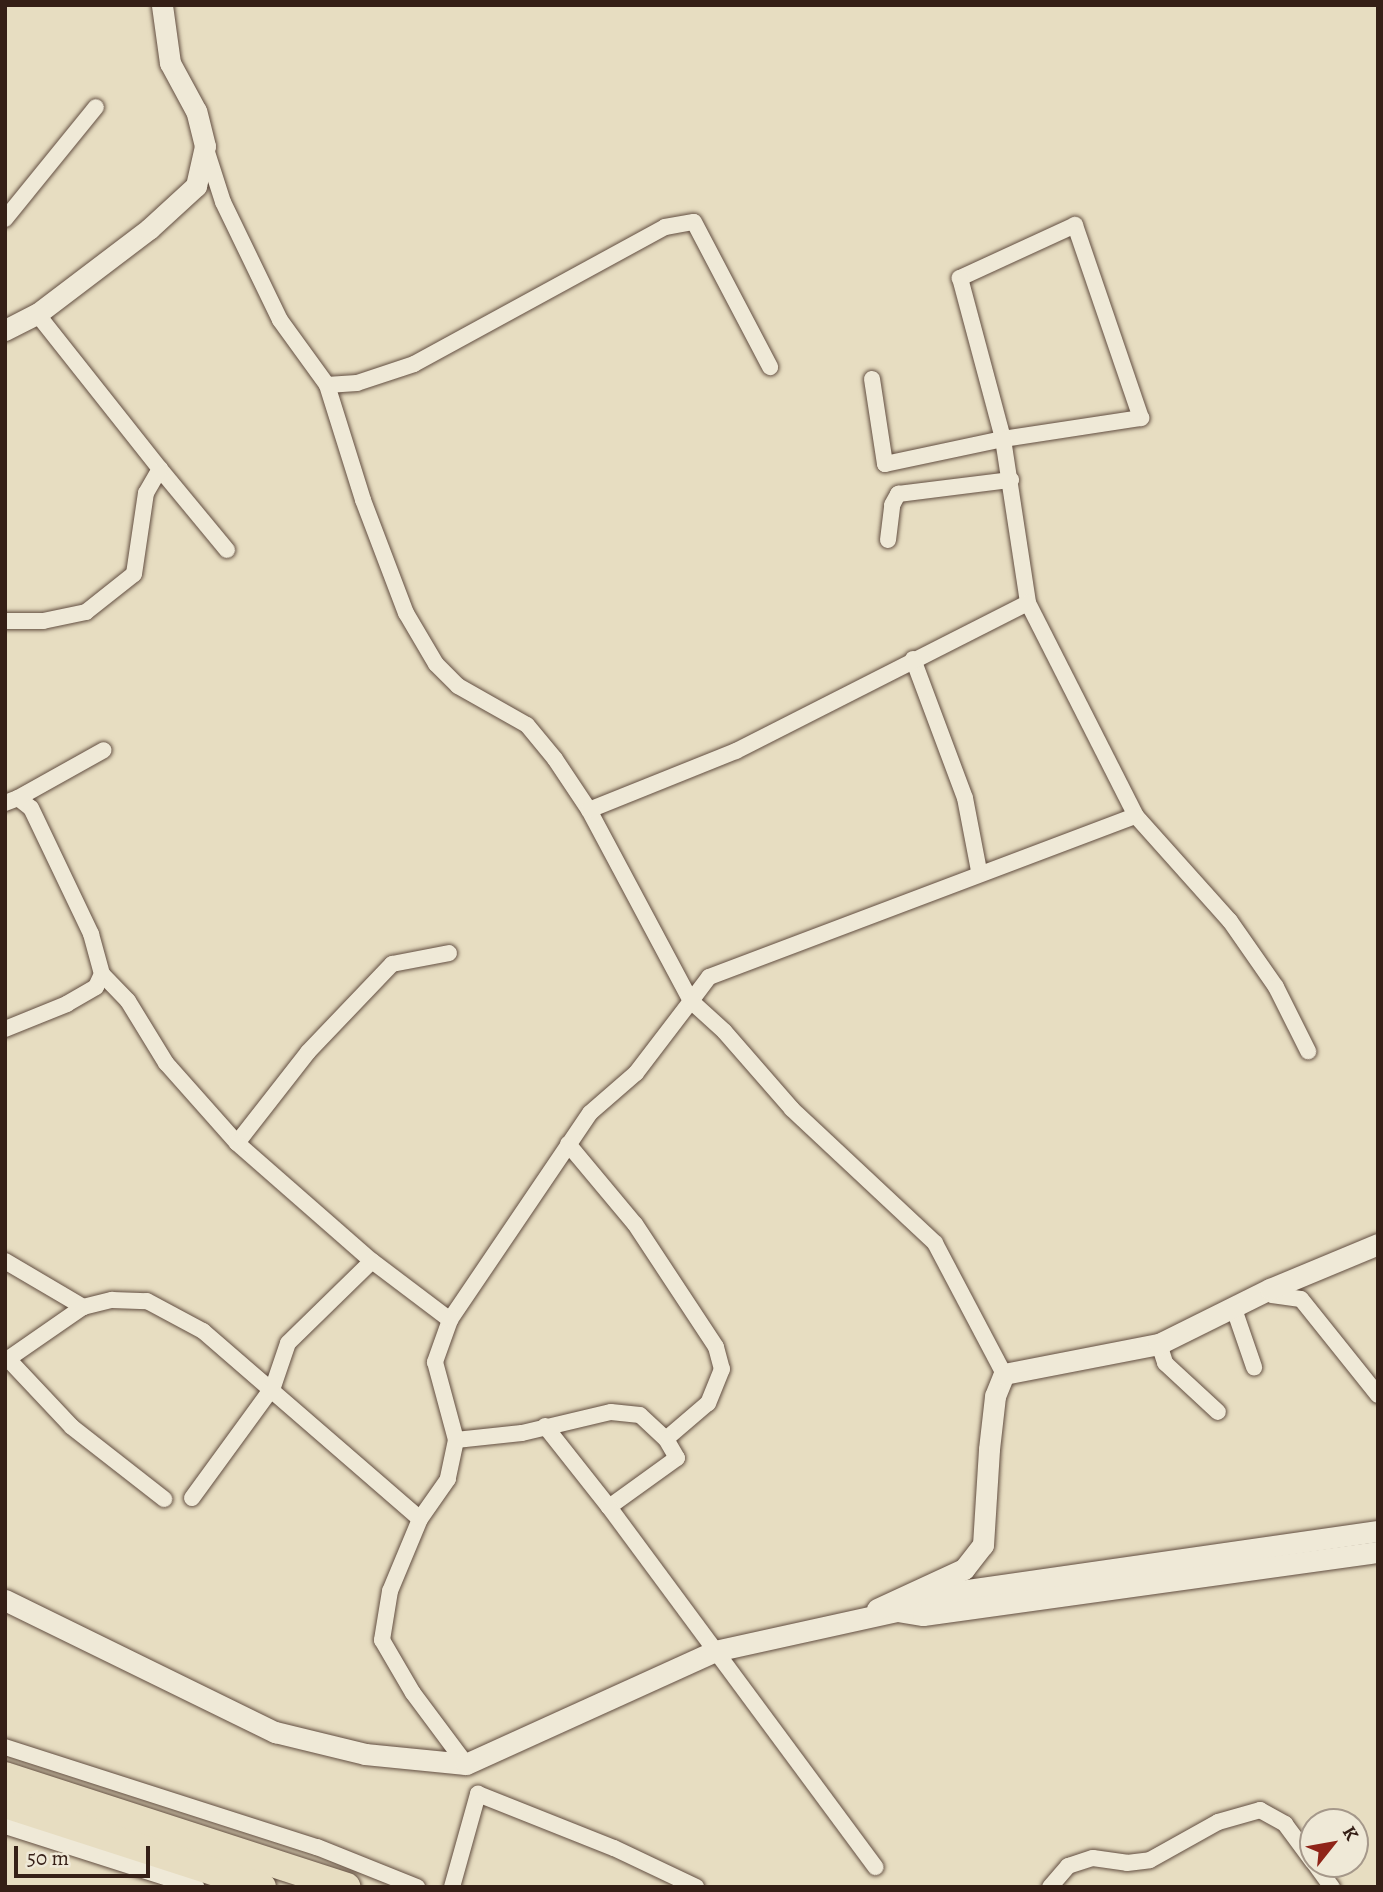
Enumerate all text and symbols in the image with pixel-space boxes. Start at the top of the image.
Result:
north arrow [1299,1808,1369,1878]
text: K [1336,1821,1365,1845]
scale bar [18,1832,154,1876]
text: 50 m [27,1844,69,1872]

